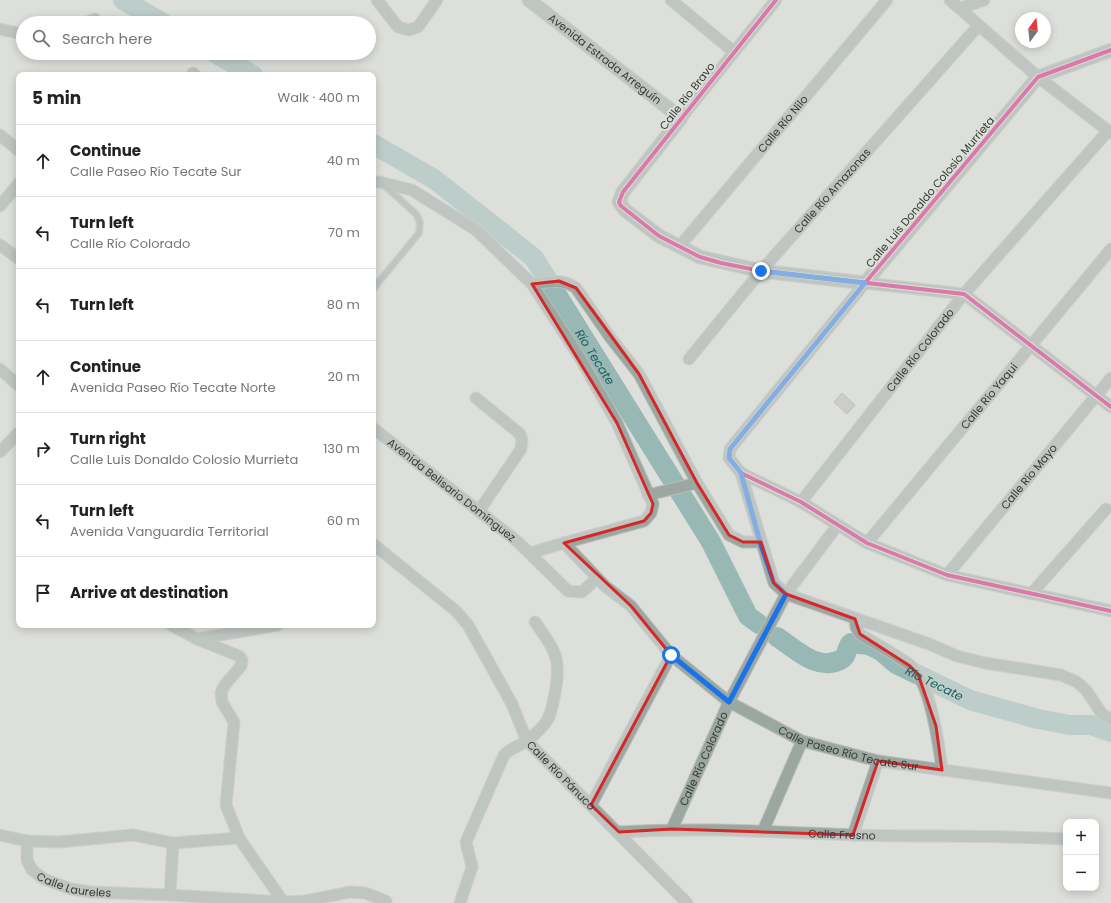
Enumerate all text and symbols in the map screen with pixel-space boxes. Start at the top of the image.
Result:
street label: Avenida Estrada Arreguín [545,10,665,108]
north arrow [1015,12,1051,48]
search box [16,16,376,60]
icon: search [30,27,52,49]
text: Search here [62,28,152,49]
street label: Calle Río Bravo [655,59,719,133]
text: 5 min [32,86,81,110]
text: Walk · 400 m [278,88,360,107]
street label: Calle Río Nilo [754,92,812,156]
street label: Calle Luis Donaldo Colosio Murrieta [862,113,998,271]
text: Continue [70,140,141,161]
street label: Calle Río Amazonas [790,144,874,237]
icon: ahead [32,150,54,172]
text: 40 m [327,151,360,170]
text: Calle Paseo Río Tecate Sur [70,162,241,181]
text: Turn left [70,212,134,233]
icon: left [32,222,54,244]
text: 70 m [328,223,360,242]
text: Calle Río Colorado [70,234,190,253]
route end [752,262,770,280]
icon: left [32,294,54,316]
text: Turn left [70,294,134,315]
text: 80 m [327,295,360,314]
street label: Calle Río Colorado [882,305,958,395]
water label: Río Tecate [572,326,620,388]
text: Continue [70,356,141,377]
street label: Calle Río Yaqui [957,359,1021,433]
icon: ahead [32,366,54,388]
text: 20 m [327,367,360,386]
text: Avenida Paseo Río Tecate Norte [70,378,276,397]
text: Turn right [70,428,146,449]
street label: Avenida Belisario Domínguez [384,434,519,545]
icon: right [32,438,54,460]
text: 130 m [323,439,360,458]
street label: Calle Río Mayo [997,440,1061,513]
text: Calle Luis Donaldo Colosio Murrieta [70,450,298,469]
text: Turn left [70,500,134,521]
icon: left [32,510,54,532]
text: 60 m [327,511,360,530]
text: Avenida Vanguardia Territorial [70,522,269,541]
icon: arrive [32,582,54,604]
text: Arrive at destination [70,582,228,603]
route start [662,646,680,664]
water label: Río Tecate [903,661,967,704]
street label: Calle Río Colorado [675,709,732,809]
street label: Calle Paseo Río Tecate Sur [775,722,919,774]
street label: Calle Río Pánuco [523,737,599,814]
map controls [1063,819,1099,891]
button: + [1063,819,1099,855]
street label: Calle Fresno [808,825,876,844]
button: − [1063,855,1099,891]
street label: Calle Laureles [33,868,112,901]

